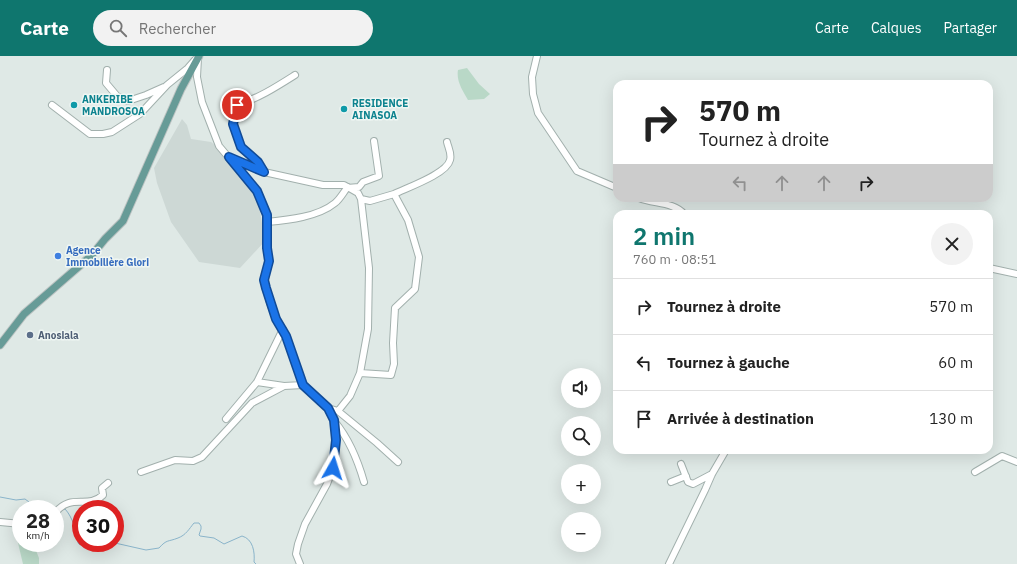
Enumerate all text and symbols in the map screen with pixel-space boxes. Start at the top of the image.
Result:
search box [93,10,373,46]
text: Carte [20,16,69,40]
icon: search [107,17,129,39]
text: Rechercher [139,19,216,38]
text: Carte [815,19,849,37]
text: Calques [871,19,921,37]
text: Partager [943,19,997,37]
pin [220,88,254,122]
text: 570 m [699,92,781,129]
place label: ANKERIBE MANDROSOA [82,93,145,118]
icon: arrive [226,94,248,116]
icon: right [633,96,685,148]
place label: RESIDENCE AINASOA [352,97,408,122]
marker: ANKERIBE MANDROSOA [69,100,79,110]
marker: RESIDENCE AINASOA [339,104,349,114]
text: Tournez à droite [699,128,829,151]
icon: left [729,172,751,194]
icon: ahead [771,172,793,194]
icon: ahead [813,172,835,194]
icon: right [855,172,877,194]
text: 2 min [633,220,695,252]
button: close [931,223,973,265]
place label: Agence Immobilière Glori [66,244,149,269]
marker: Agence Immobilière Glori [53,251,63,261]
text: 760 m · 08:51 [633,251,716,268]
icon: right [633,296,655,318]
text: Tournez à droite [667,297,781,316]
text: 570 m [929,297,973,316]
place label: Anosiala [38,329,79,342]
marker: Anosiala [25,330,35,340]
icon: left [633,352,655,374]
text: Tournez à gauche [667,353,790,372]
text: 60 m [938,353,973,372]
map controls [561,368,601,552]
button: sound [561,368,601,408]
icon: arrive [633,408,655,430]
text: Arrivée à destination [667,409,814,428]
text: 130 m [929,409,973,428]
button: search [561,416,601,456]
position arrow [312,447,354,489]
button: + [561,464,601,504]
speed limit sign: 30 [72,500,124,552]
text: 28 [26,507,50,534]
button: − [561,512,601,552]
text: km/h [26,529,50,542]

